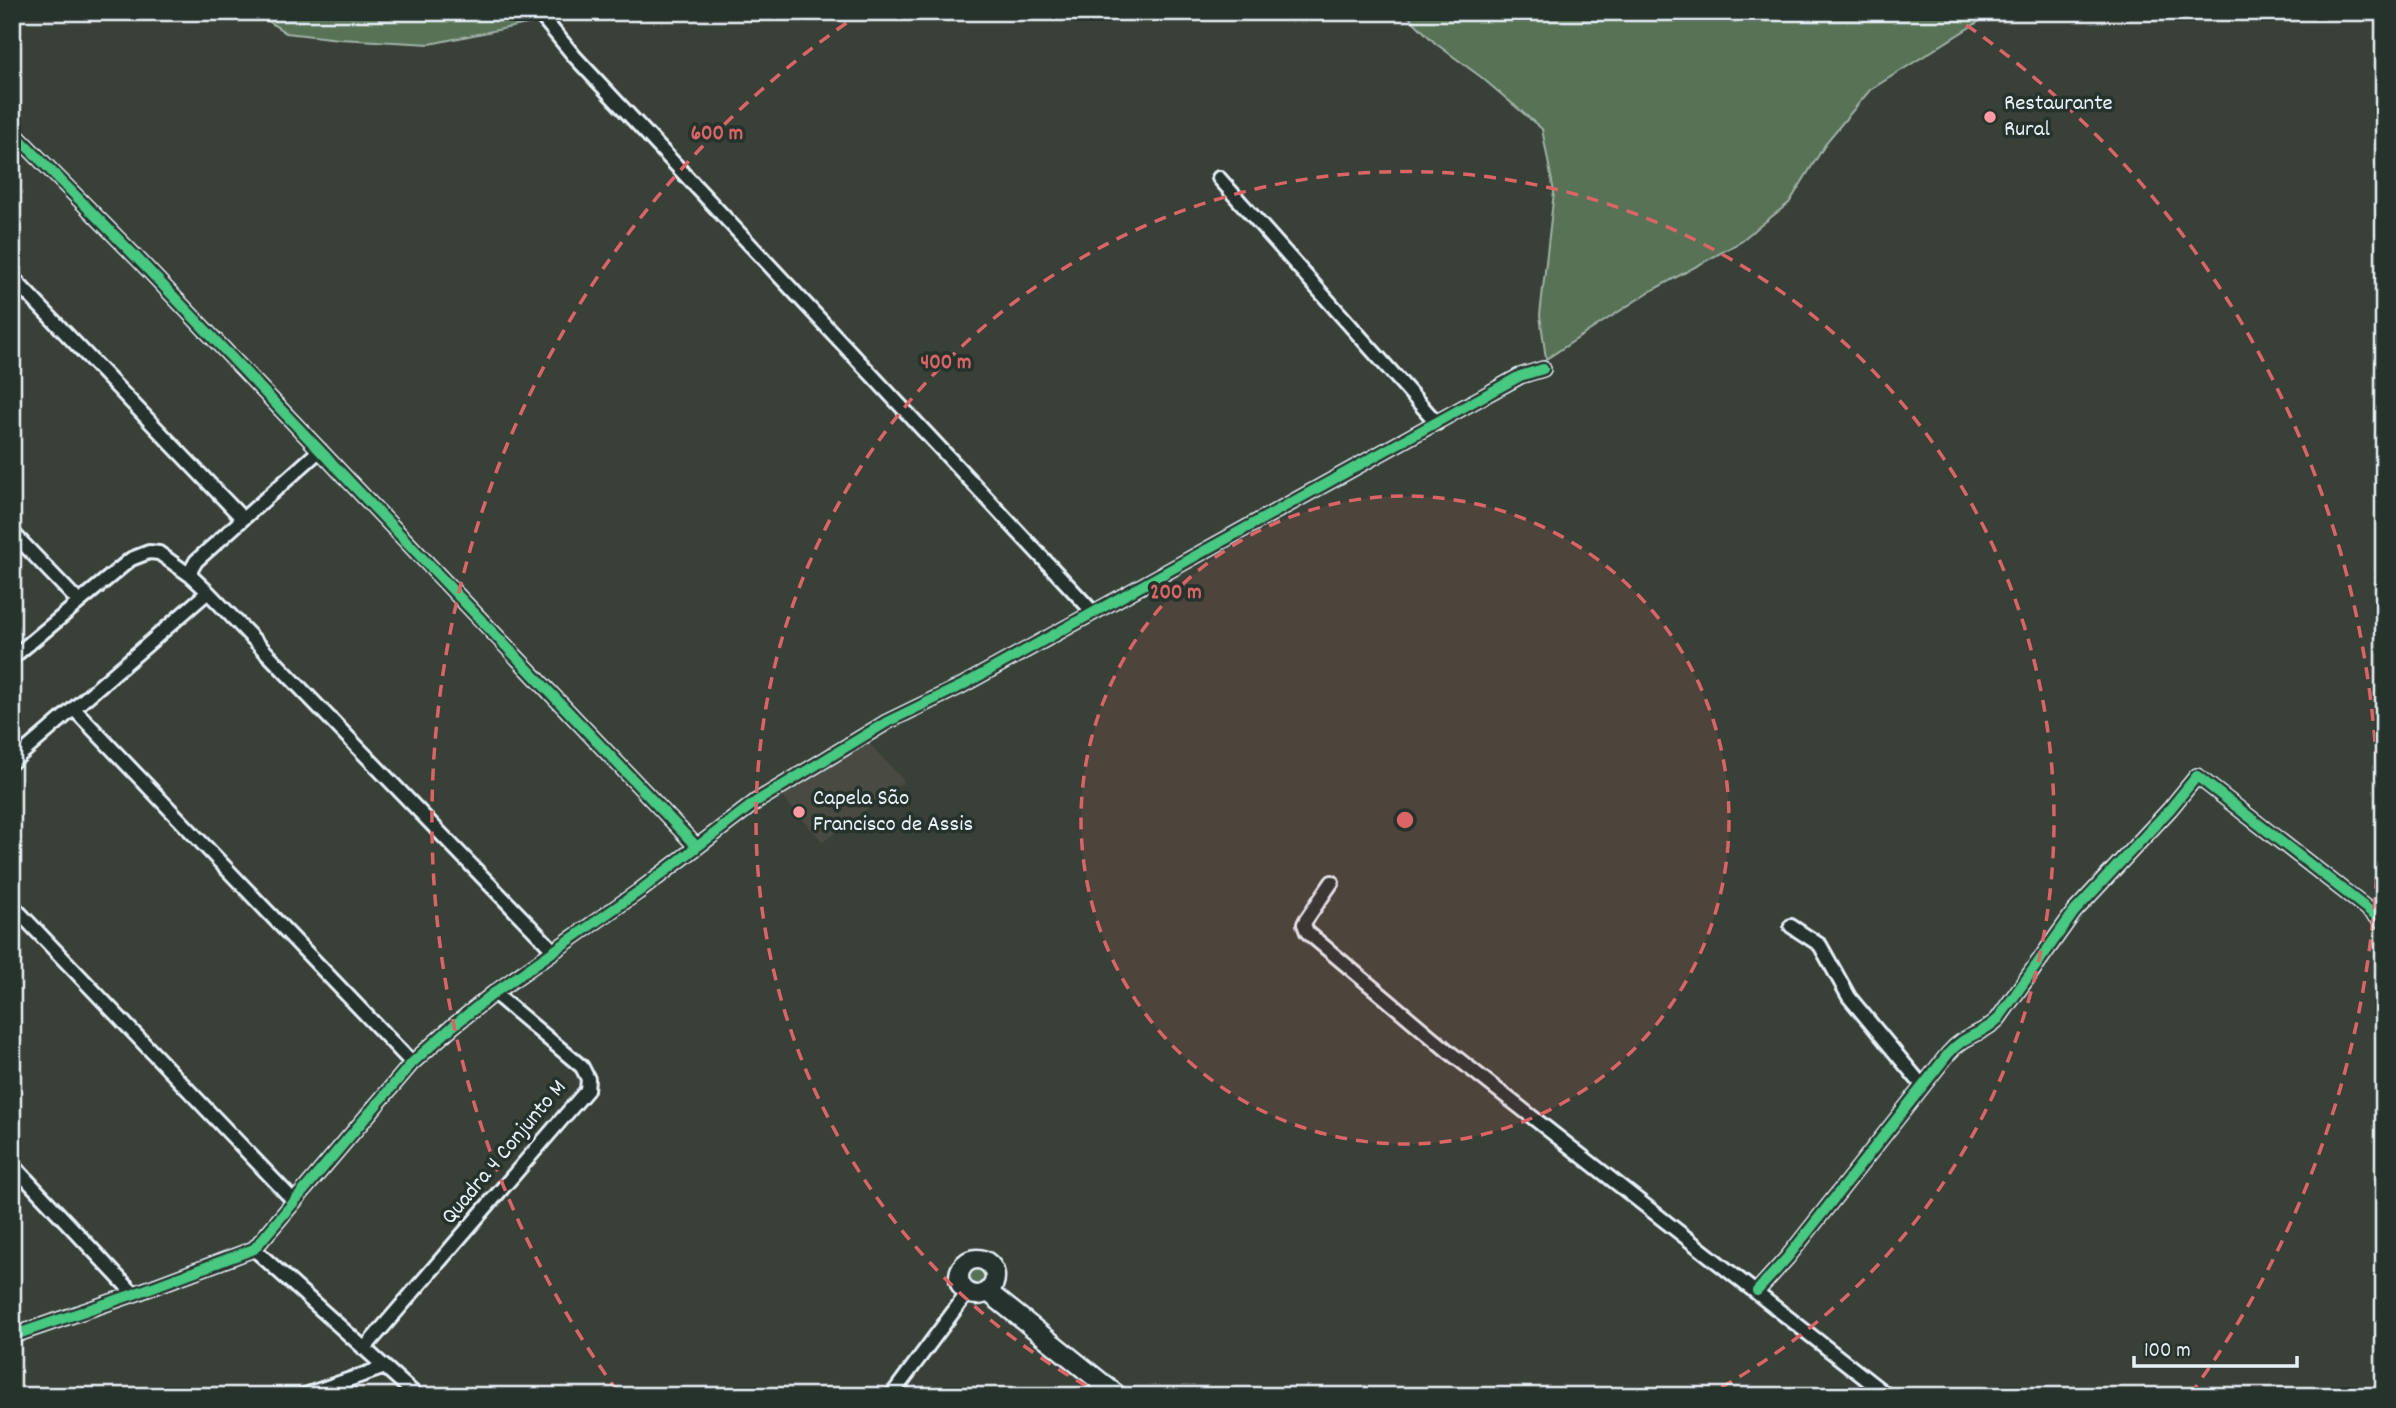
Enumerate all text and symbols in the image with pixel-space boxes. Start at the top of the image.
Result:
place label: Restaurante Rural [2004,88,2113,147]
marker: Restaurante Rural [1982,109,1998,125]
text: 600 m [691,120,743,150]
text: 400 m [921,349,971,379]
text: 200 m [1150,579,1202,609]
place label: Capela São Francisco de Assis [813,783,973,842]
marker: Capela São Francisco de Assis [791,804,807,820]
centre of rings [1393,808,1417,832]
street label: Quadra 4 Conjunto M [434,1073,576,1233]
scale bar [2134,1324,2296,1368]
text: 100 m [2144,1337,2191,1367]

